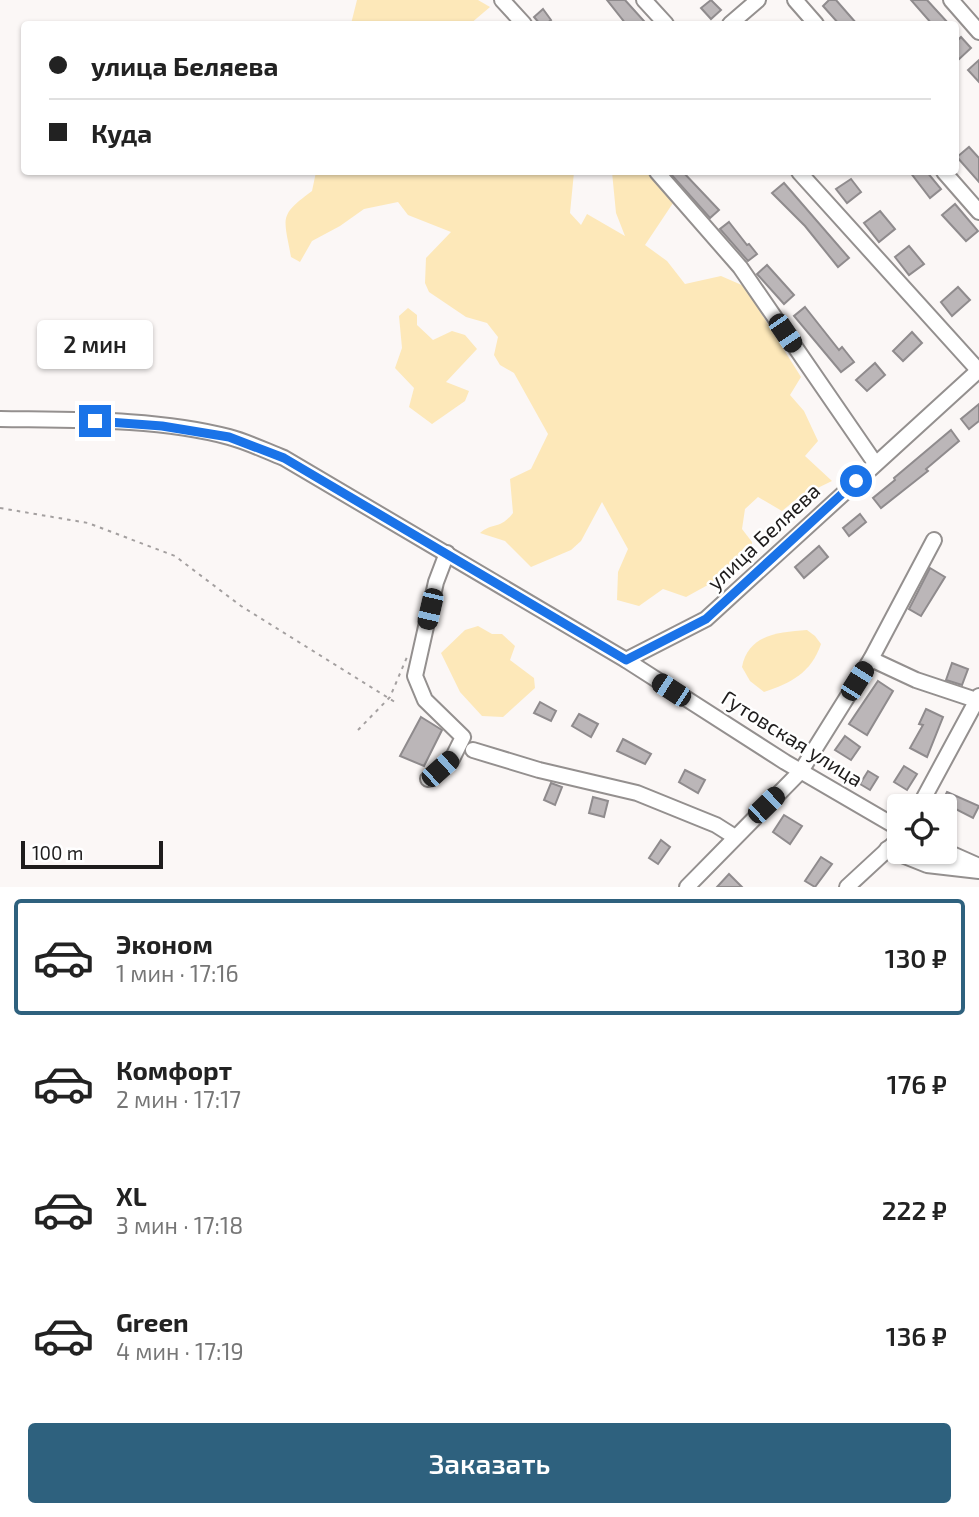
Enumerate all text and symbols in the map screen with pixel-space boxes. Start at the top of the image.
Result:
text: улица Беляева [91,50,278,81]
text: Куда [91,117,152,148]
car [765,310,806,356]
callout: 2 мин [37,320,153,368]
text: 2 мин [63,330,127,358]
route end [79,405,111,437]
route start [840,465,872,497]
street label: улица Беляева [701,477,825,595]
car [416,586,445,632]
car [837,658,878,704]
car [648,670,695,710]
street label: Гутовская улица [717,684,868,792]
car [418,747,463,791]
car [744,783,789,827]
map controls [887,794,957,864]
button: locate [887,794,957,864]
scale bar [21,838,163,870]
text: 100 m [32,841,83,864]
icon: car [32,926,95,989]
text: Эконом [116,928,213,959]
text: 130 ₽ [885,942,947,973]
text: 1 мин · 17:16 [116,959,239,987]
icon: car [32,1052,95,1115]
text: Комфорт [116,1054,232,1085]
text: 176 ₽ [887,1068,947,1099]
text: 2 мин · 17:17 [116,1085,241,1113]
icon: car [32,1178,95,1241]
text: XL [116,1180,147,1211]
text: 222 ₽ [882,1194,947,1225]
text: 3 мин · 17:18 [116,1211,243,1239]
icon: car [32,1304,95,1367]
text: Green [116,1306,189,1337]
text: 136 ₽ [886,1320,947,1351]
text: 4 мин · 17:19 [116,1337,244,1365]
button: Заказать [28,1423,951,1503]

